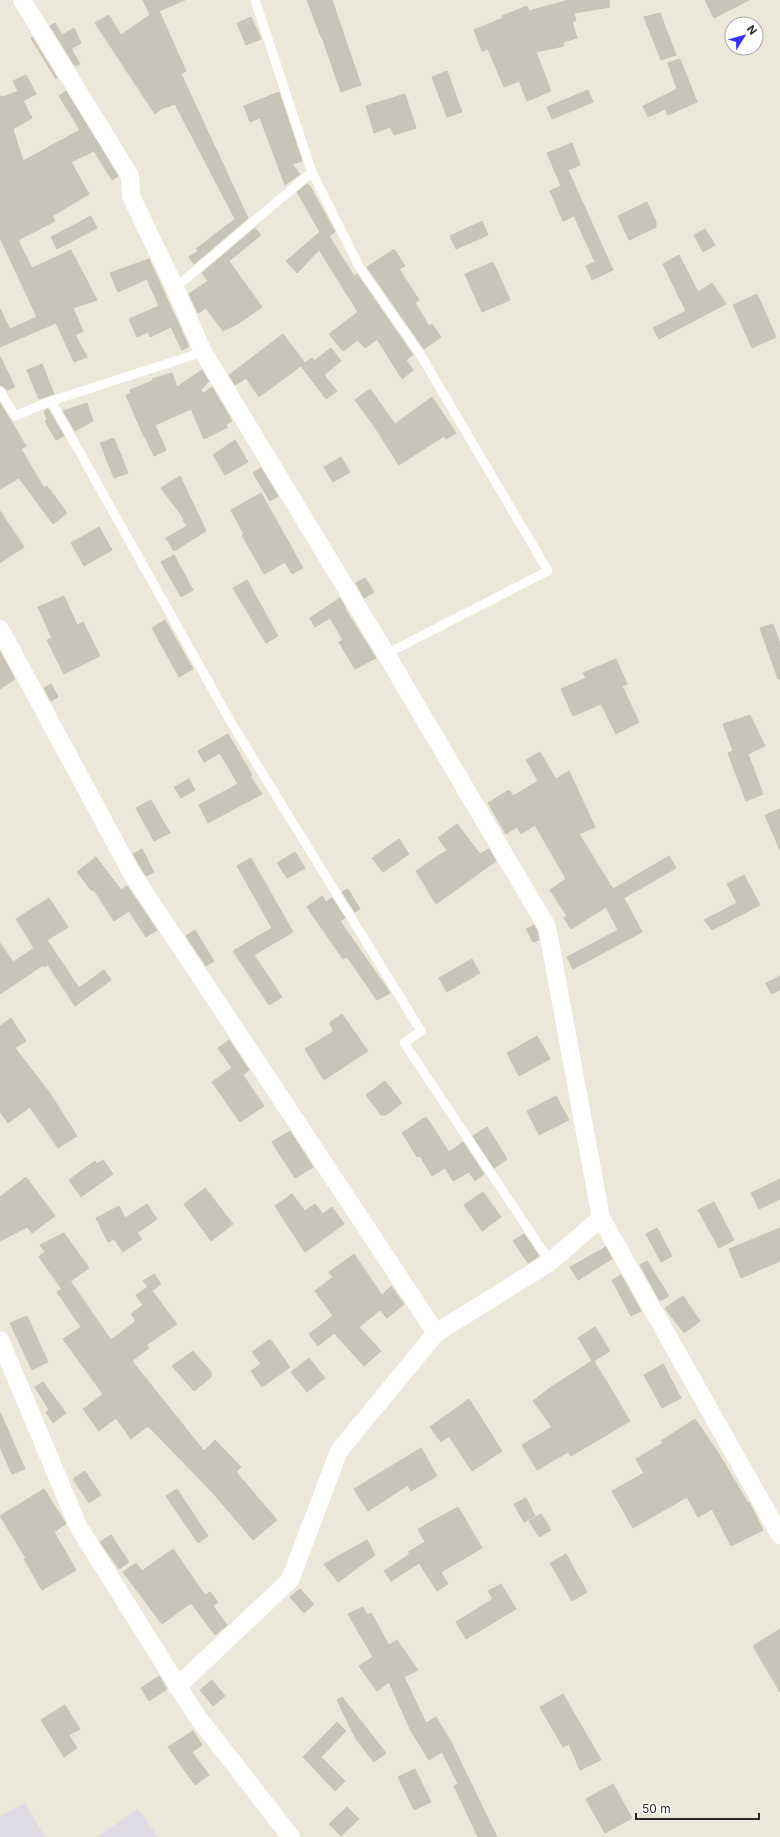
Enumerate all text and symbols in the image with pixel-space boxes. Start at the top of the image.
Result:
north arrow [724,16,764,56]
text: N [744,22,760,38]
scale bar [636,1795,759,1821]
text: 50 m [642,1801,671,1816]

